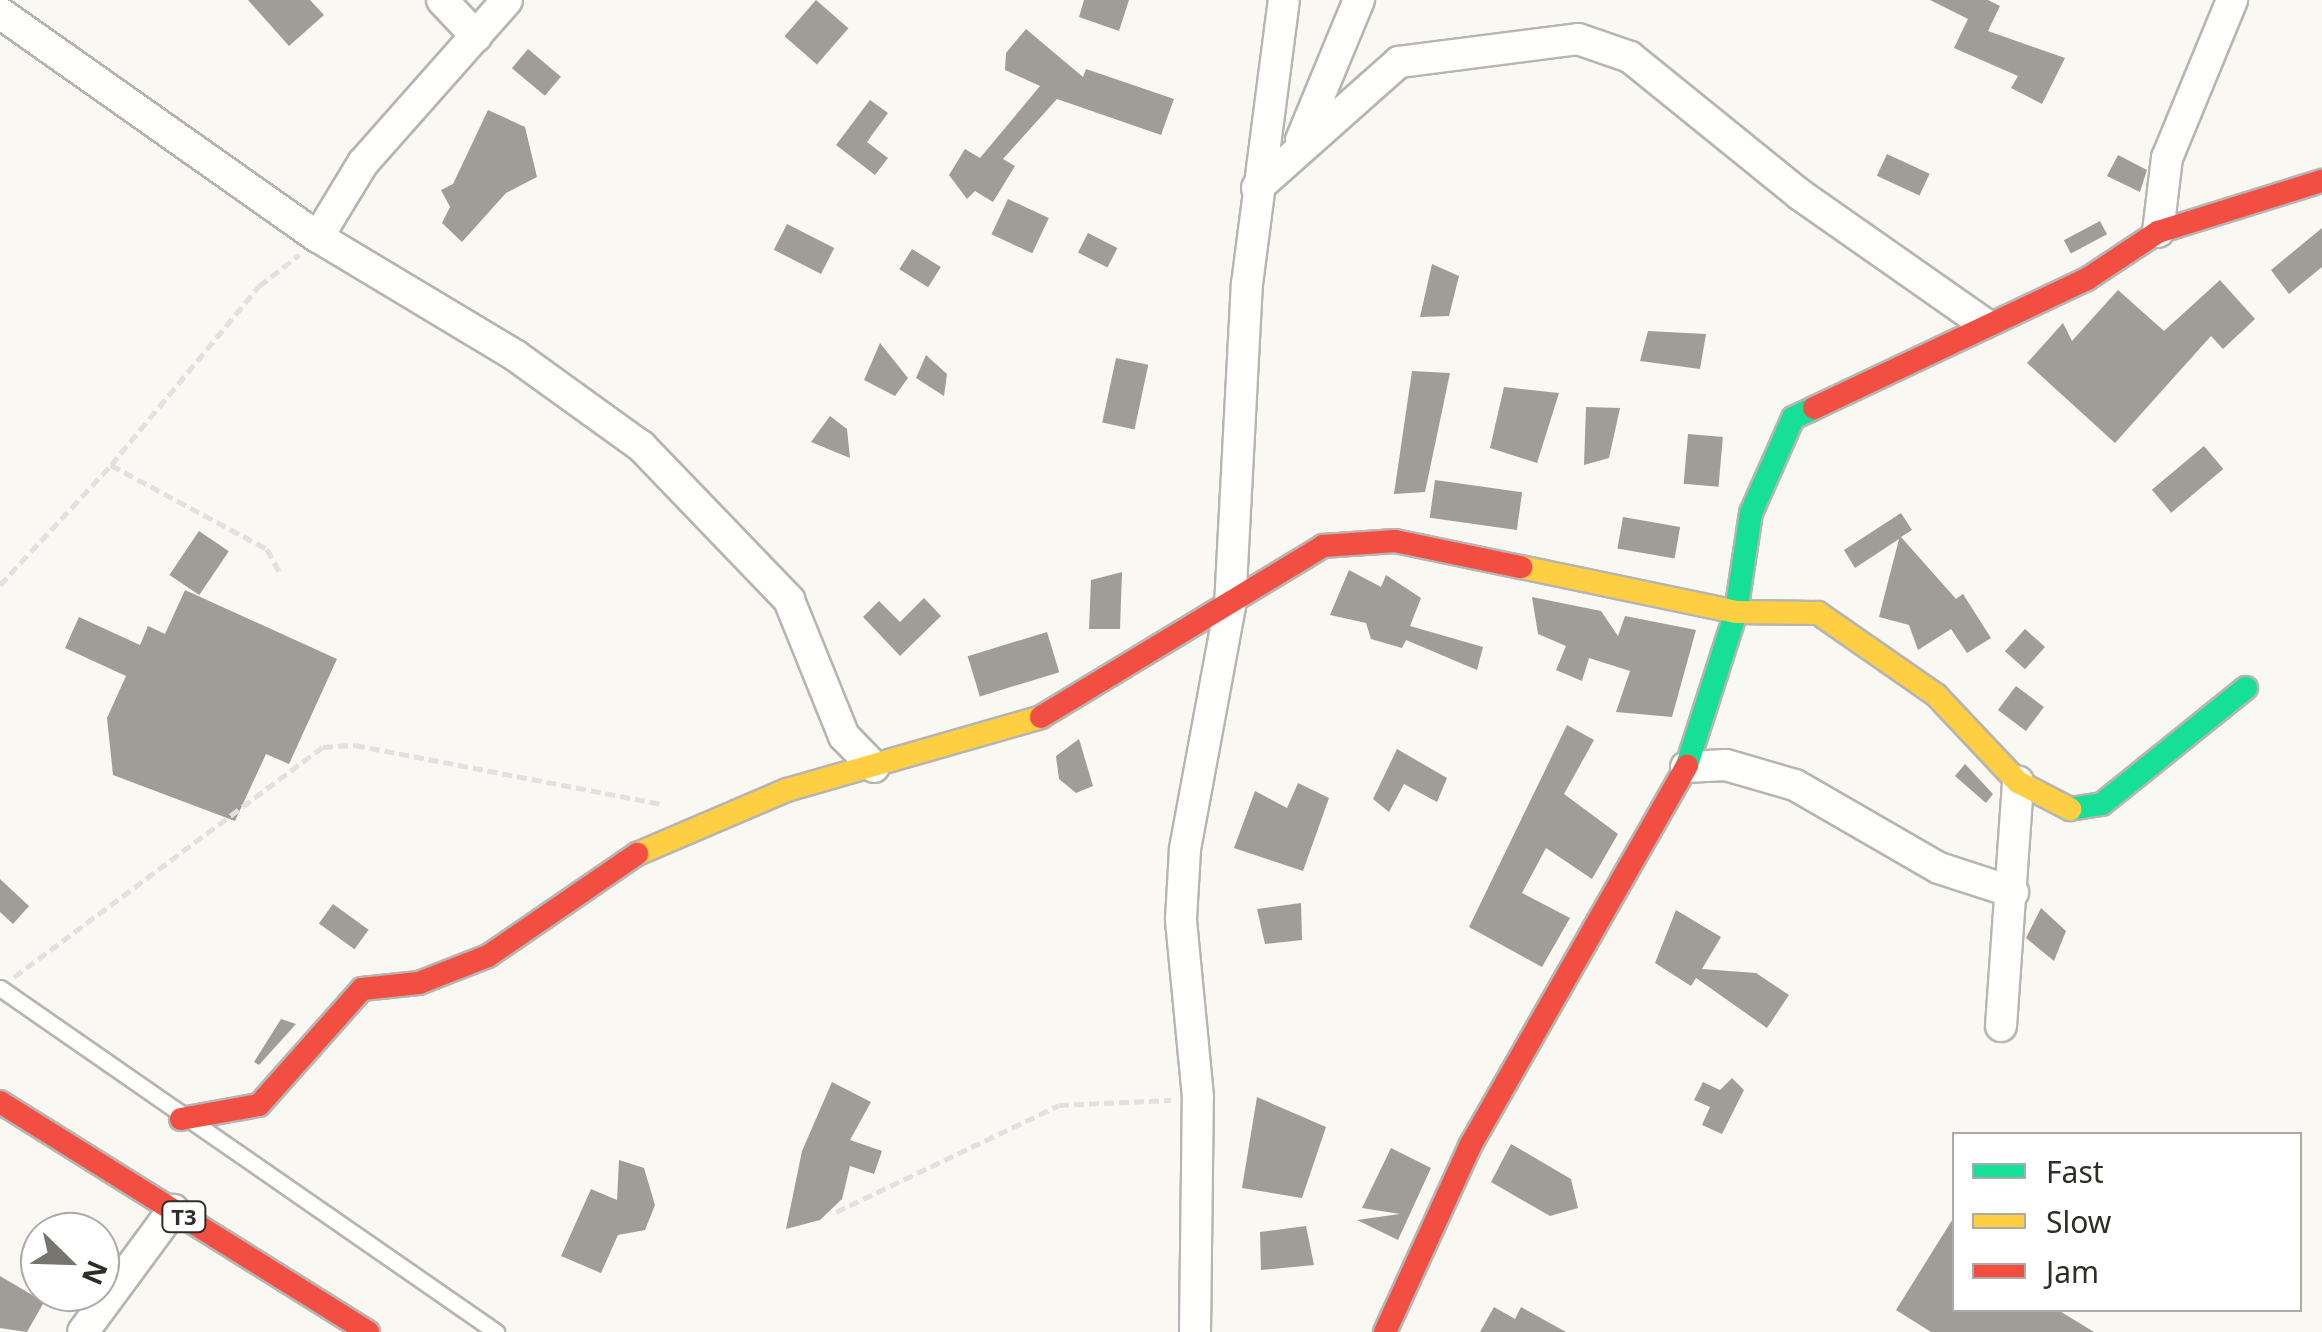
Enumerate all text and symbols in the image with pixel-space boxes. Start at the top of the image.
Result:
legend [1952,1132,2302,1312]
text: Fast [2046,1151,2104,1192]
road number: T3 [159,1200,209,1234]
text: Slow [2046,1201,2111,1242]
north arrow [20,1212,120,1312]
text: Jam [2046,1251,2099,1292]
text: N [74,1255,118,1291]

